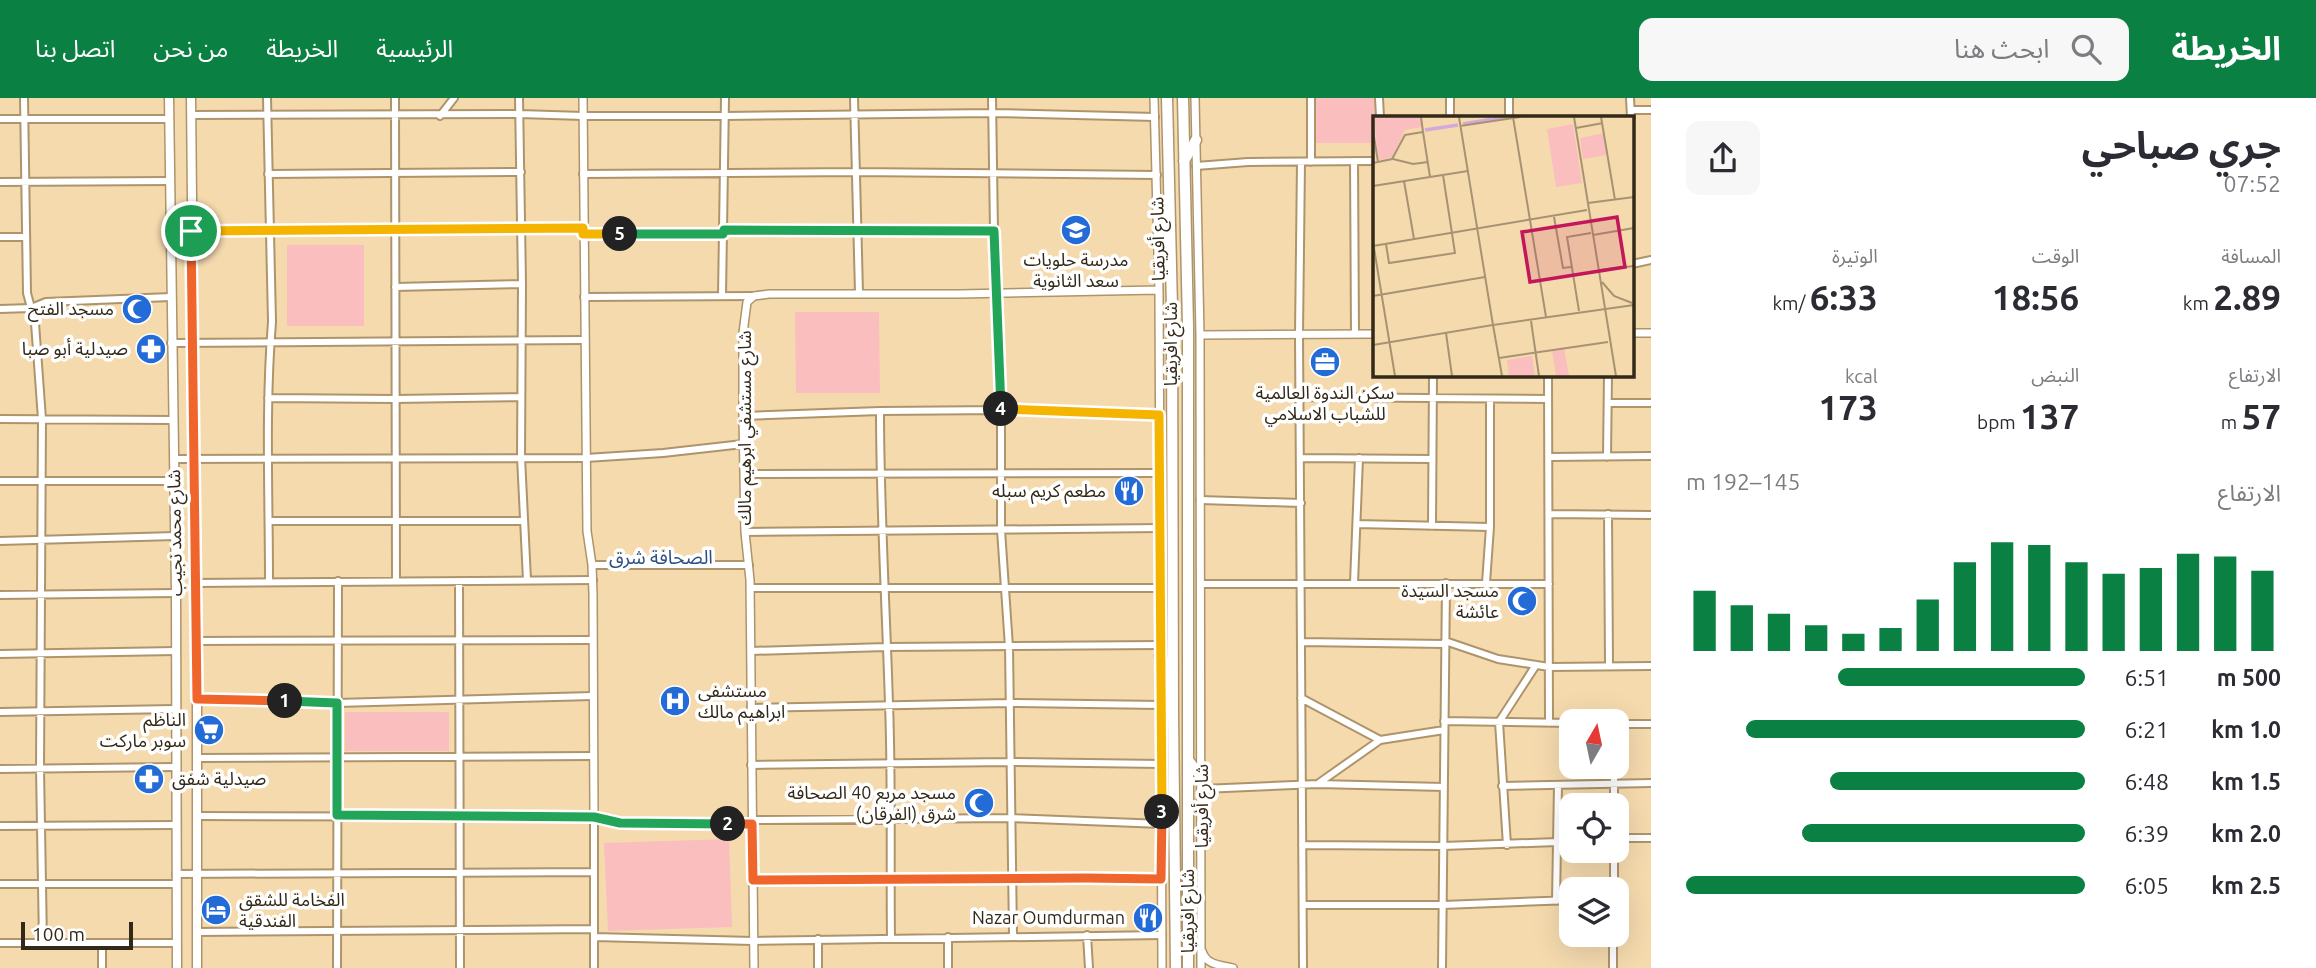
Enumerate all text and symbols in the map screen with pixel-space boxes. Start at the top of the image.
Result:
search box [1639,18,2129,81]
text: الخريطة [2171,29,2281,66]
icon: search [2067,30,2105,68]
text: ابحث هنا [1954,34,2049,63]
text: اتصل بنا [35,35,115,62]
text: من نحن [153,35,228,62]
text: الخريطة [266,35,338,62]
text: الرئيسية [376,35,453,62]
inset map [1373,116,1633,376]
button: share [1686,121,1760,195]
text: جري صباحي [2082,124,2281,166]
text: 07:52 [2223,171,2281,196]
street label: شارع أفريقيا [1146,197,1173,281]
pin [161,201,221,261]
icon: arrive [172,212,210,250]
school or university icon: مدرسة حلويات سعد الثانوية [1059,213,1093,247]
pin: 5 [602,216,638,252]
text: 5 [614,222,625,244]
text: الوتيرة [1832,245,1878,267]
text: الوقت [2032,245,2079,267]
text: المسافة [2221,245,2281,267]
place label: مدرسة حلويات سعد الثانوية [1023,249,1129,292]
text: 6:33 [1810,277,1878,317]
text: 18:56 [1992,277,2079,317]
text: 2.89 [2213,277,2281,317]
mosque icon: مسجد الفتح [120,292,154,326]
text: /km [1772,292,1810,314]
text: km [2183,292,2213,314]
place label: مسجد الفتح [28,298,114,322]
street label: شارع افريقيا [1160,302,1185,386]
street label: شارع مستشفي ابرهيم مالك [734,330,759,526]
pharmacy icon: صيدلية أبو صبا [134,332,168,366]
place label: صيدلية أبو صبا [22,338,128,360]
office icon: سكن الندوة العالمية للشباب الاسلامي [1308,345,1342,379]
text: النبض [2031,364,2079,386]
text: الارتفاع [2229,364,2281,386]
text: kcal [1845,365,1878,387]
place label: سكن الندوة العالمية للشباب الاسلامي [1256,382,1394,427]
text: 173 [1818,387,1878,427]
pin: 4 [984,392,1018,426]
text: 137 [2020,396,2079,436]
text: 57 [2242,396,2281,436]
text: 4 [995,397,1006,419]
text: bpm [1977,411,2020,433]
text: m [2221,411,2242,433]
street label: شارع محمد نجيب [163,469,190,597]
text: 145–192 m [1686,469,1800,494]
restaurant icon: مطعم كريم سبله [1112,474,1146,508]
place label: مطعم كريم سبله [992,480,1106,504]
text: الارتفاع [2218,480,2281,505]
district label: الصحافة شرق [609,546,713,569]
place label: مسجد السيدة عائشة [1401,580,1499,621]
mosque icon: مسجد السيدة عائشة [1505,584,1539,618]
text: 6:51 [2124,665,2169,690]
text: 500 m [2217,665,2281,690]
place label: مستشفى ابراهيم مالك [698,680,785,725]
pin: 1 [268,684,302,718]
hospital icon: مستشفى ابراهيم مالك [658,684,692,718]
text: 1 [279,689,290,711]
place label: الناظم سوبر ماركت [100,709,186,752]
north arrow [1559,709,1629,779]
map controls [1559,709,1629,947]
supermarket icon: الناظم سوبر ماركت [192,713,226,747]
text: 6:21 [2124,717,2169,742]
text: 1.0 km [2211,717,2281,742]
pharmacy icon: صيدلية شفق [132,762,166,796]
street label: شارع أفريقيا [1191,764,1216,848]
place label: صيدلية شفق [172,768,266,790]
text: 6:48 [2124,769,2169,794]
text: 1.5 km [2211,769,2281,794]
place label: مسجد مربع 40 الصحافة شرق (الفرقان) [788,782,956,825]
mosque icon: مسجد مربع 40 الصحافة شرق (الفرقان) [962,786,996,820]
button: locate [1559,793,1629,863]
pin: 3 [1144,794,1180,830]
text: 3 [1156,800,1167,822]
pin: 2 [710,806,746,842]
text: 2 [722,812,733,834]
text: 6:39 [2124,821,2169,846]
text: 2.0 km [2211,821,2281,846]
street label: شارع افريقيا [1177,869,1202,953]
text: 6:05 [2124,873,2169,898]
text: 2.5 km [2211,873,2281,898]
button: layers [1559,877,1629,947]
place label: الفخامة للشقق الفندقية [239,889,345,930]
hotel icon: الفخامة للشقق الفندقية [199,893,233,927]
restaurant icon: Nazar Oumdurman [1131,901,1165,935]
place label: Nazar Oumdurman [972,907,1125,927]
scale bar [21,919,133,951]
text: 100 m [32,923,85,945]

